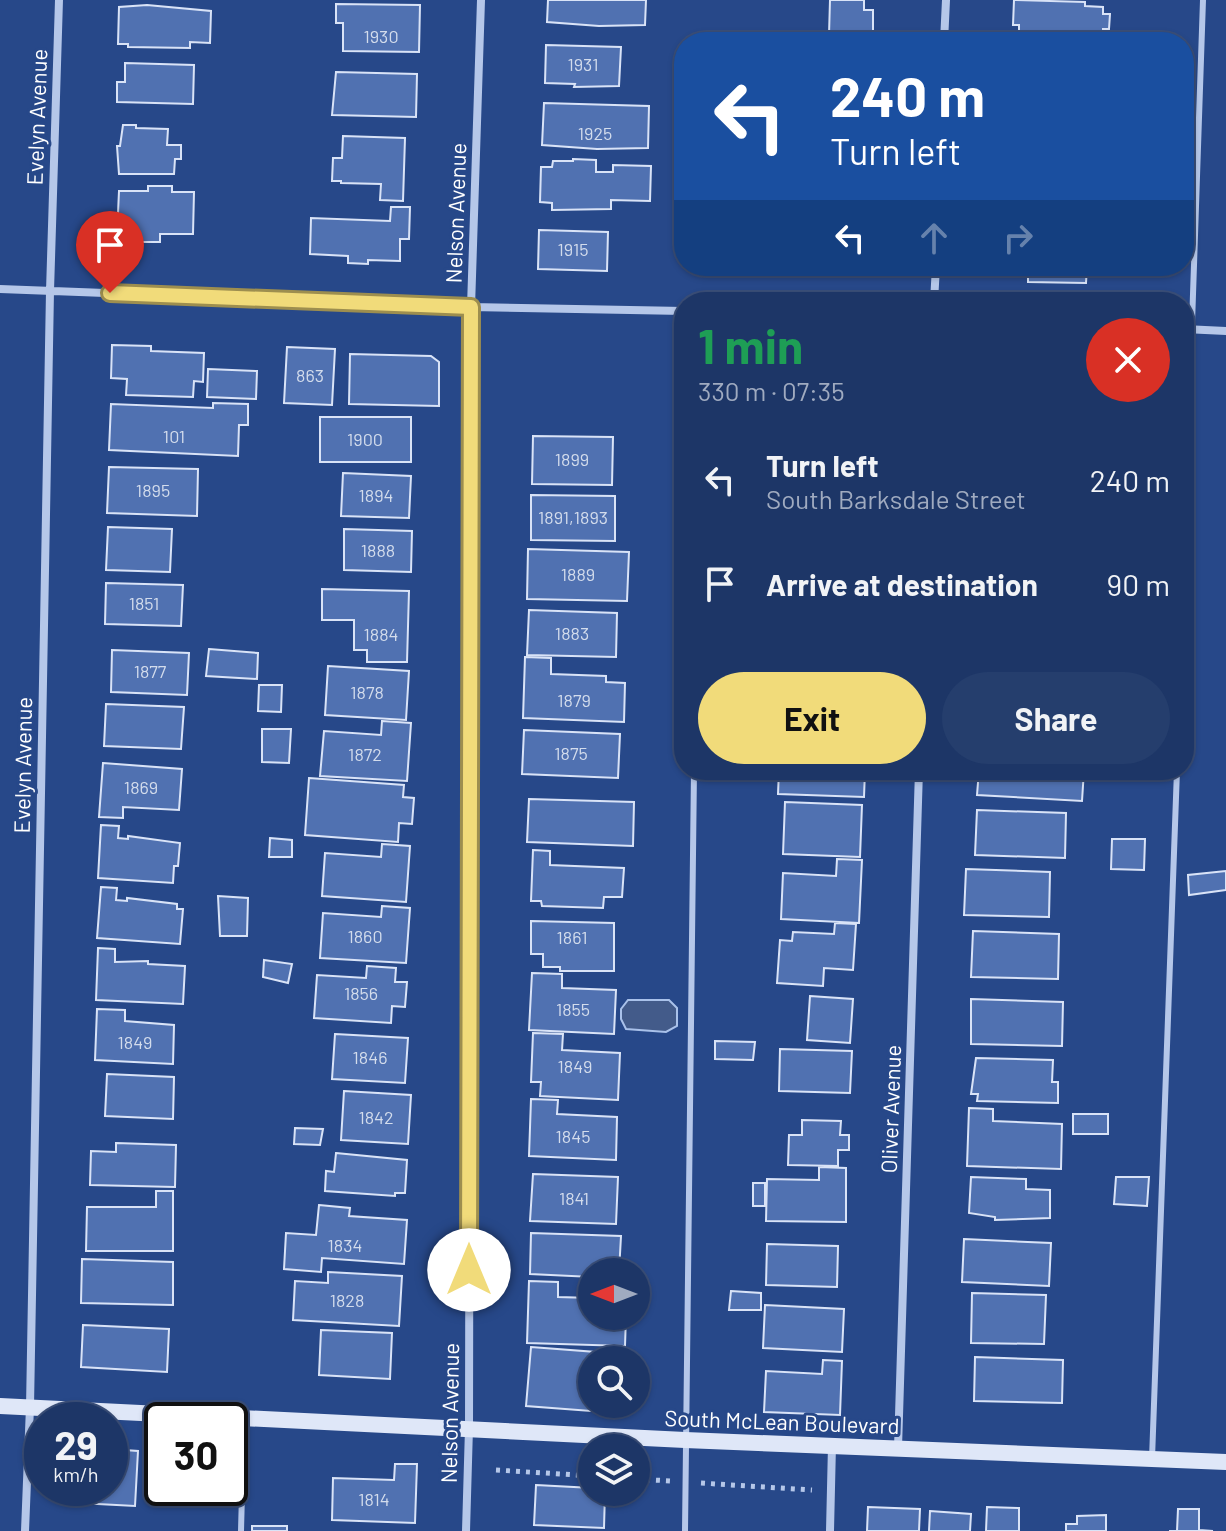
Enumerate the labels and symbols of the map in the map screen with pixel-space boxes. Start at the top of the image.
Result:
house number: 1930 [363,25,399,47]
street label: Evelyn Avenue [21,48,51,186]
house number: 1931 [567,53,599,75]
house number: 1925 [578,122,612,144]
street label: Nelson Avenue [440,142,470,284]
pin [76,211,144,293]
house number: 1915 [558,238,588,260]
house number: 863 [296,364,324,386]
house number: 101 [163,425,185,447]
house number: 1900 [347,428,383,450]
house number: 1899 [555,448,589,470]
house number: 1895 [136,479,170,501]
house number: 1894 [359,484,393,506]
house number: 1891,1893 [538,506,608,528]
house number: 1888 [361,539,395,561]
house number: 1889 [561,563,595,585]
house number: 1851 [129,592,159,614]
house number: 1883 [555,622,589,644]
house number: 1884 [364,623,398,645]
house number: 1877 [134,660,167,682]
house number: 1878 [350,681,384,703]
house number: 1879 [557,689,591,711]
street label: Evelyn Avenue [8,697,36,833]
house number: 1875 [554,742,588,764]
house number: 1872 [348,743,382,765]
house number: 1869 [124,776,158,798]
house number: 1860 [347,925,383,947]
house number: 1861 [557,926,587,948]
house number: 1856 [344,982,378,1004]
house number: 1855 [556,998,590,1020]
house number: 1849 [118,1031,152,1053]
street label: Oliver Avenue [875,1044,905,1174]
house number: 1846 [353,1046,387,1068]
house number: 1849 [558,1055,592,1077]
house number: 1842 [358,1106,394,1128]
house number: 1845 [556,1125,590,1147]
house number: 1841 [559,1187,589,1209]
position arrow [427,1228,511,1312]
house number: 1834 [328,1234,362,1256]
north arrow [578,1258,650,1330]
house number: 1828 [330,1289,364,1311]
street label: Nelson Avenue [435,1343,463,1483]
speed limit sign: 30 [144,1402,248,1506]
street label: South McLean Boulevard [664,1404,900,1438]
house number: 1814 [358,1488,390,1510]

